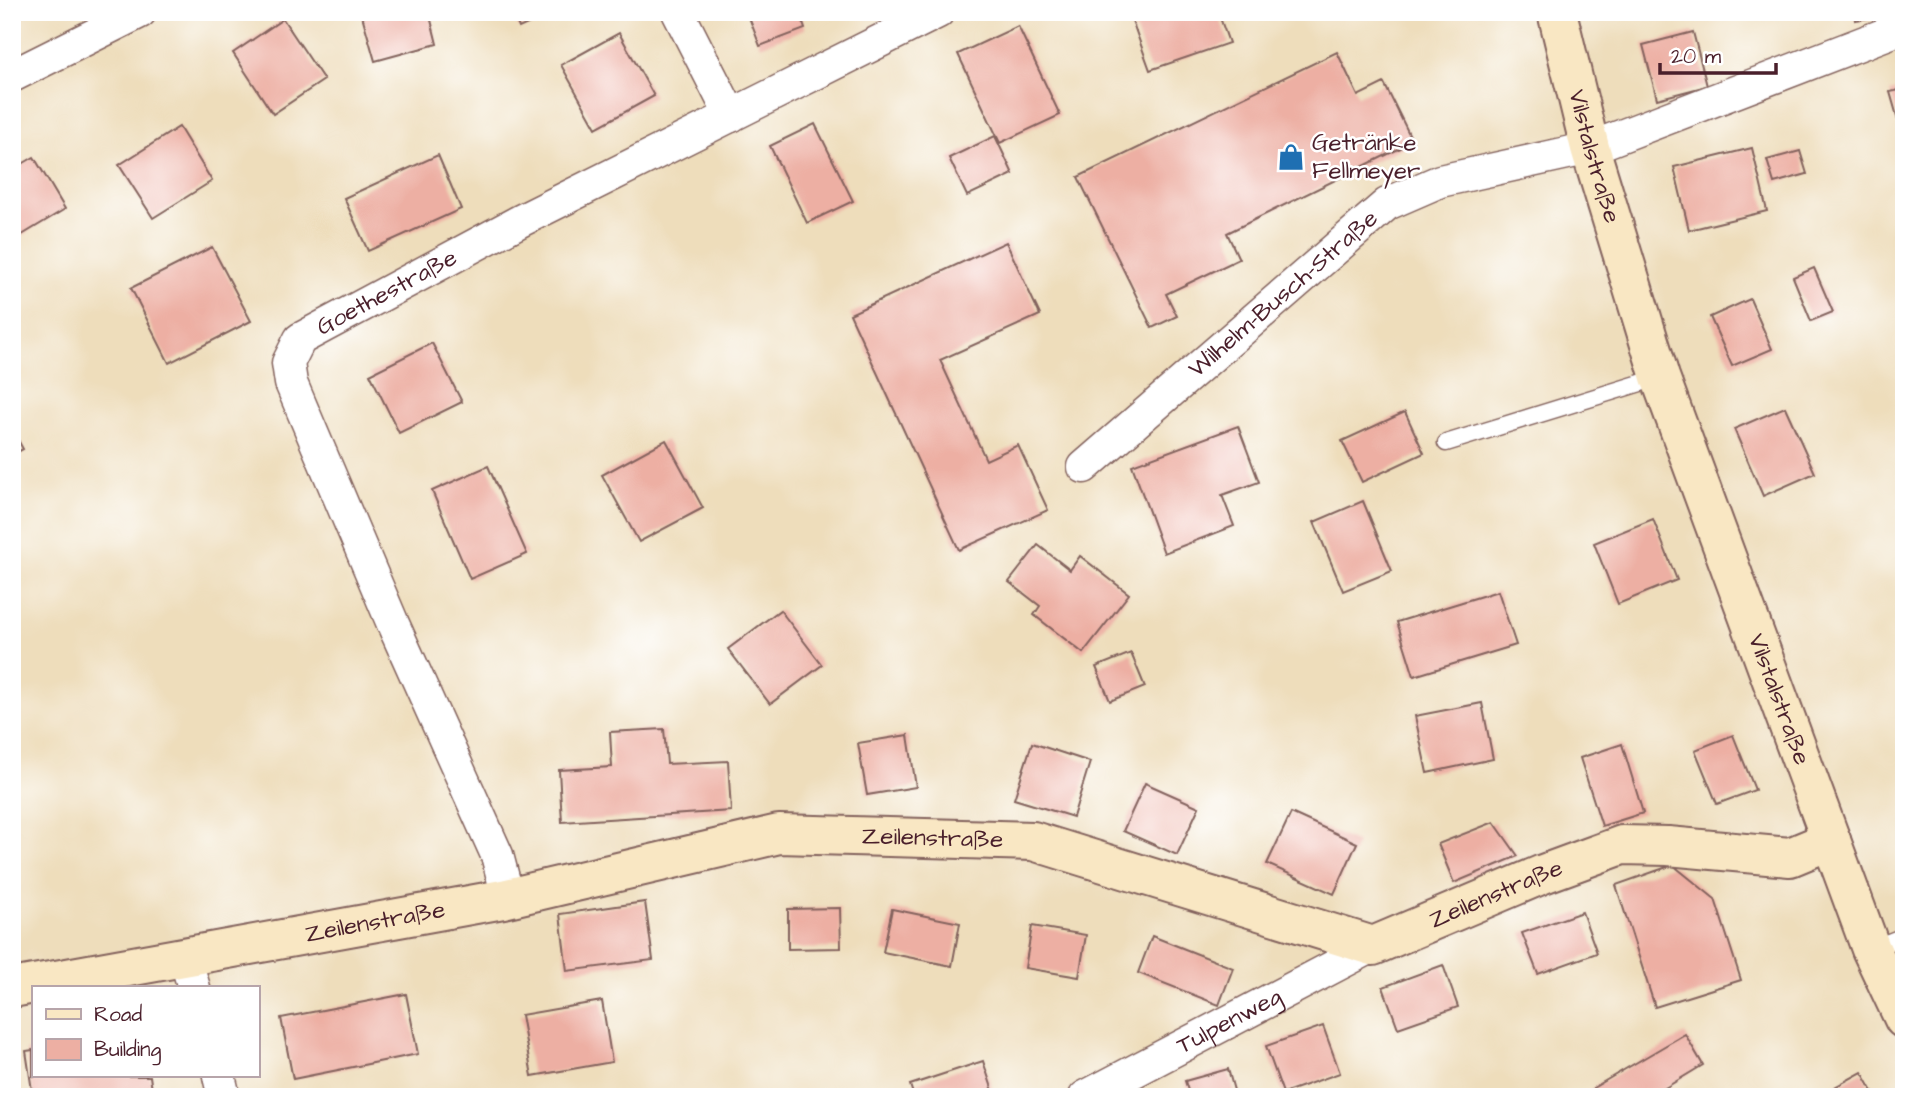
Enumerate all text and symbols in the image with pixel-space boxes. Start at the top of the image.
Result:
scale bar [1660,32,1776,76]
text: 20 m [1671,42,1722,71]
street label: Vilstalstraße [1559,86,1629,227]
place label: Getränke Fellmeyer [1312,126,1420,189]
shop icon: Getränke Fellmeyer [1276,142,1306,172]
street label: Wilhelm-Busch-Straße [1181,202,1386,386]
street label: Goethestraße [310,241,463,344]
street label: Vilstalstraße [1739,629,1819,770]
street label: Zeilenstraße [861,819,1004,857]
street label: Zeilenstraße [1424,851,1567,937]
street label: Zeilenstraße [302,893,448,952]
street label: Tulpenweg [1171,980,1288,1063]
legend [32,986,259,1078]
text: Road [94,1000,142,1029]
text: Building [94,1035,162,1066]

